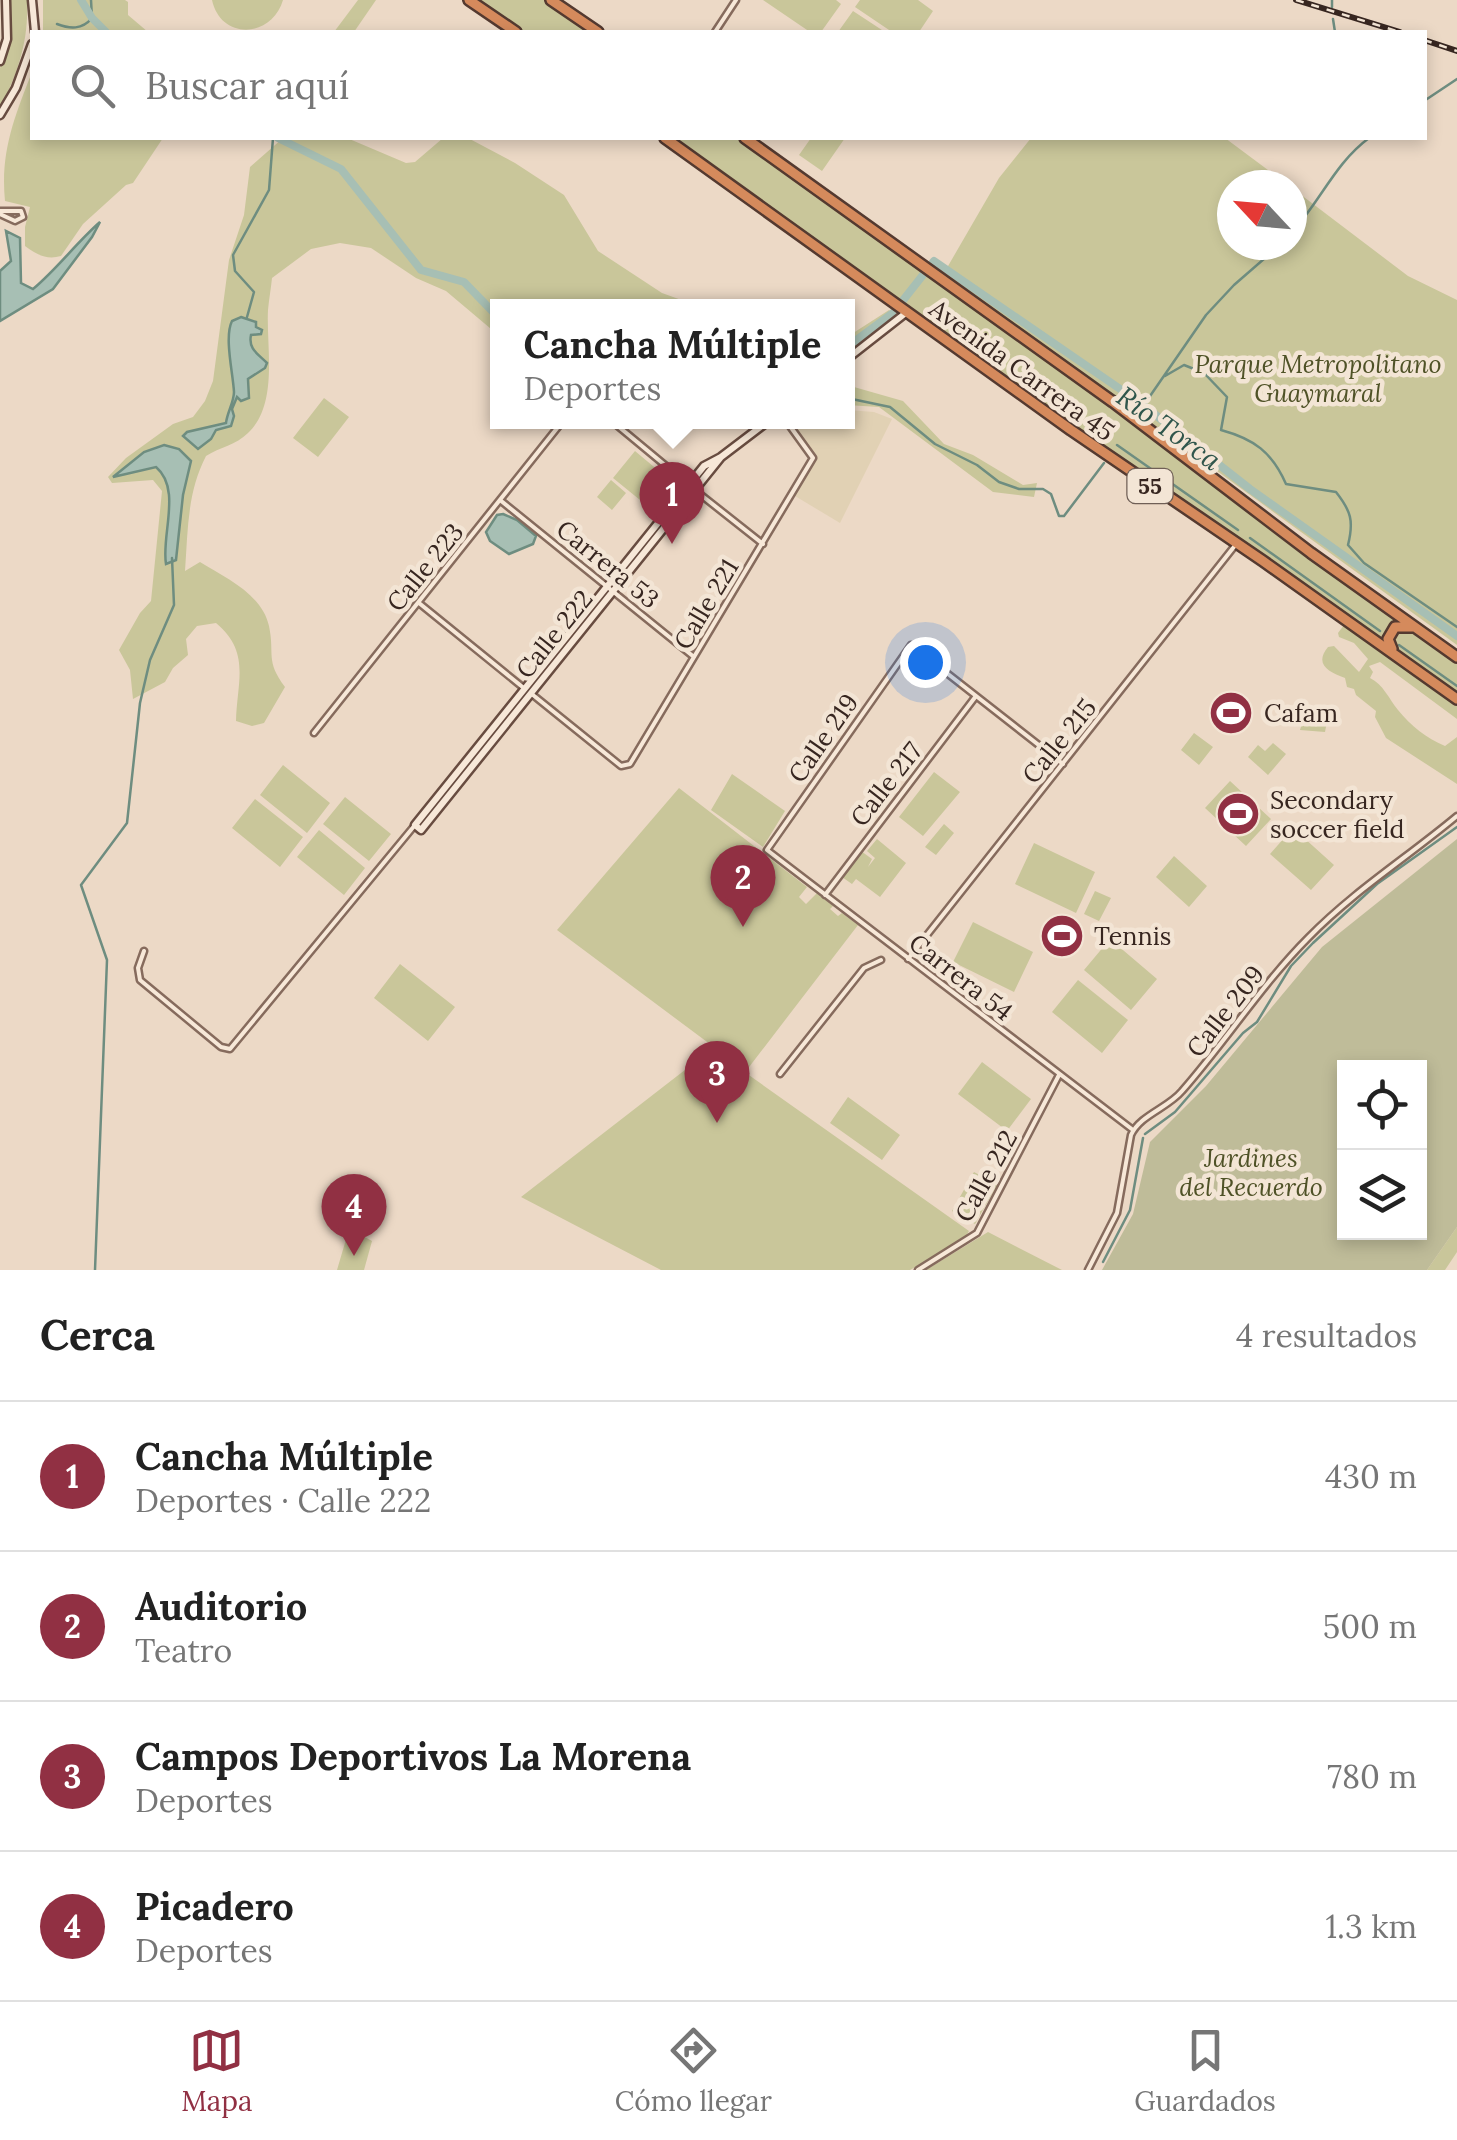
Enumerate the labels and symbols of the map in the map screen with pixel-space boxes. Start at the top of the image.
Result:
north arrow [1217,170,1307,260]
street label: Avenida Carrera 45 [923,292,1121,448]
park label: Parque Metropolitano Guaymaral [1194,348,1442,409]
water label: Río Torca [1110,378,1229,478]
pin: 1 [640,462,704,544]
road number: 55 [1128,469,1172,503]
street label: Carrera 53 [550,513,666,615]
street label: Calle 223 [380,516,470,618]
street label: Calle 221 [667,553,745,655]
street label: Calle 222 [509,583,599,685]
your location [900,637,951,688]
street label: Calle 219 [781,687,865,789]
sports icon: Cafam [1208,690,1254,736]
street label: Calle 215 [1015,692,1103,790]
place label: Cafam [1264,697,1338,729]
street label: Calle 217 [843,735,929,833]
place label: Secondary soccer field [1270,784,1404,845]
sports icon: Secondary soccer field [1215,791,1261,837]
pin: 2 [710,844,776,927]
sports icon: Tennis [1039,913,1085,959]
place label: Tennis [1094,920,1171,952]
street label: Carrera 54 [903,927,1019,1027]
street label: Calle 209 [1179,959,1271,1063]
pin: 3 [684,1040,750,1123]
street label: Calle 212 [948,1124,1024,1228]
park label: Jardines del Recuerdo [1179,1142,1323,1203]
pin: 4 [322,1174,386,1256]

